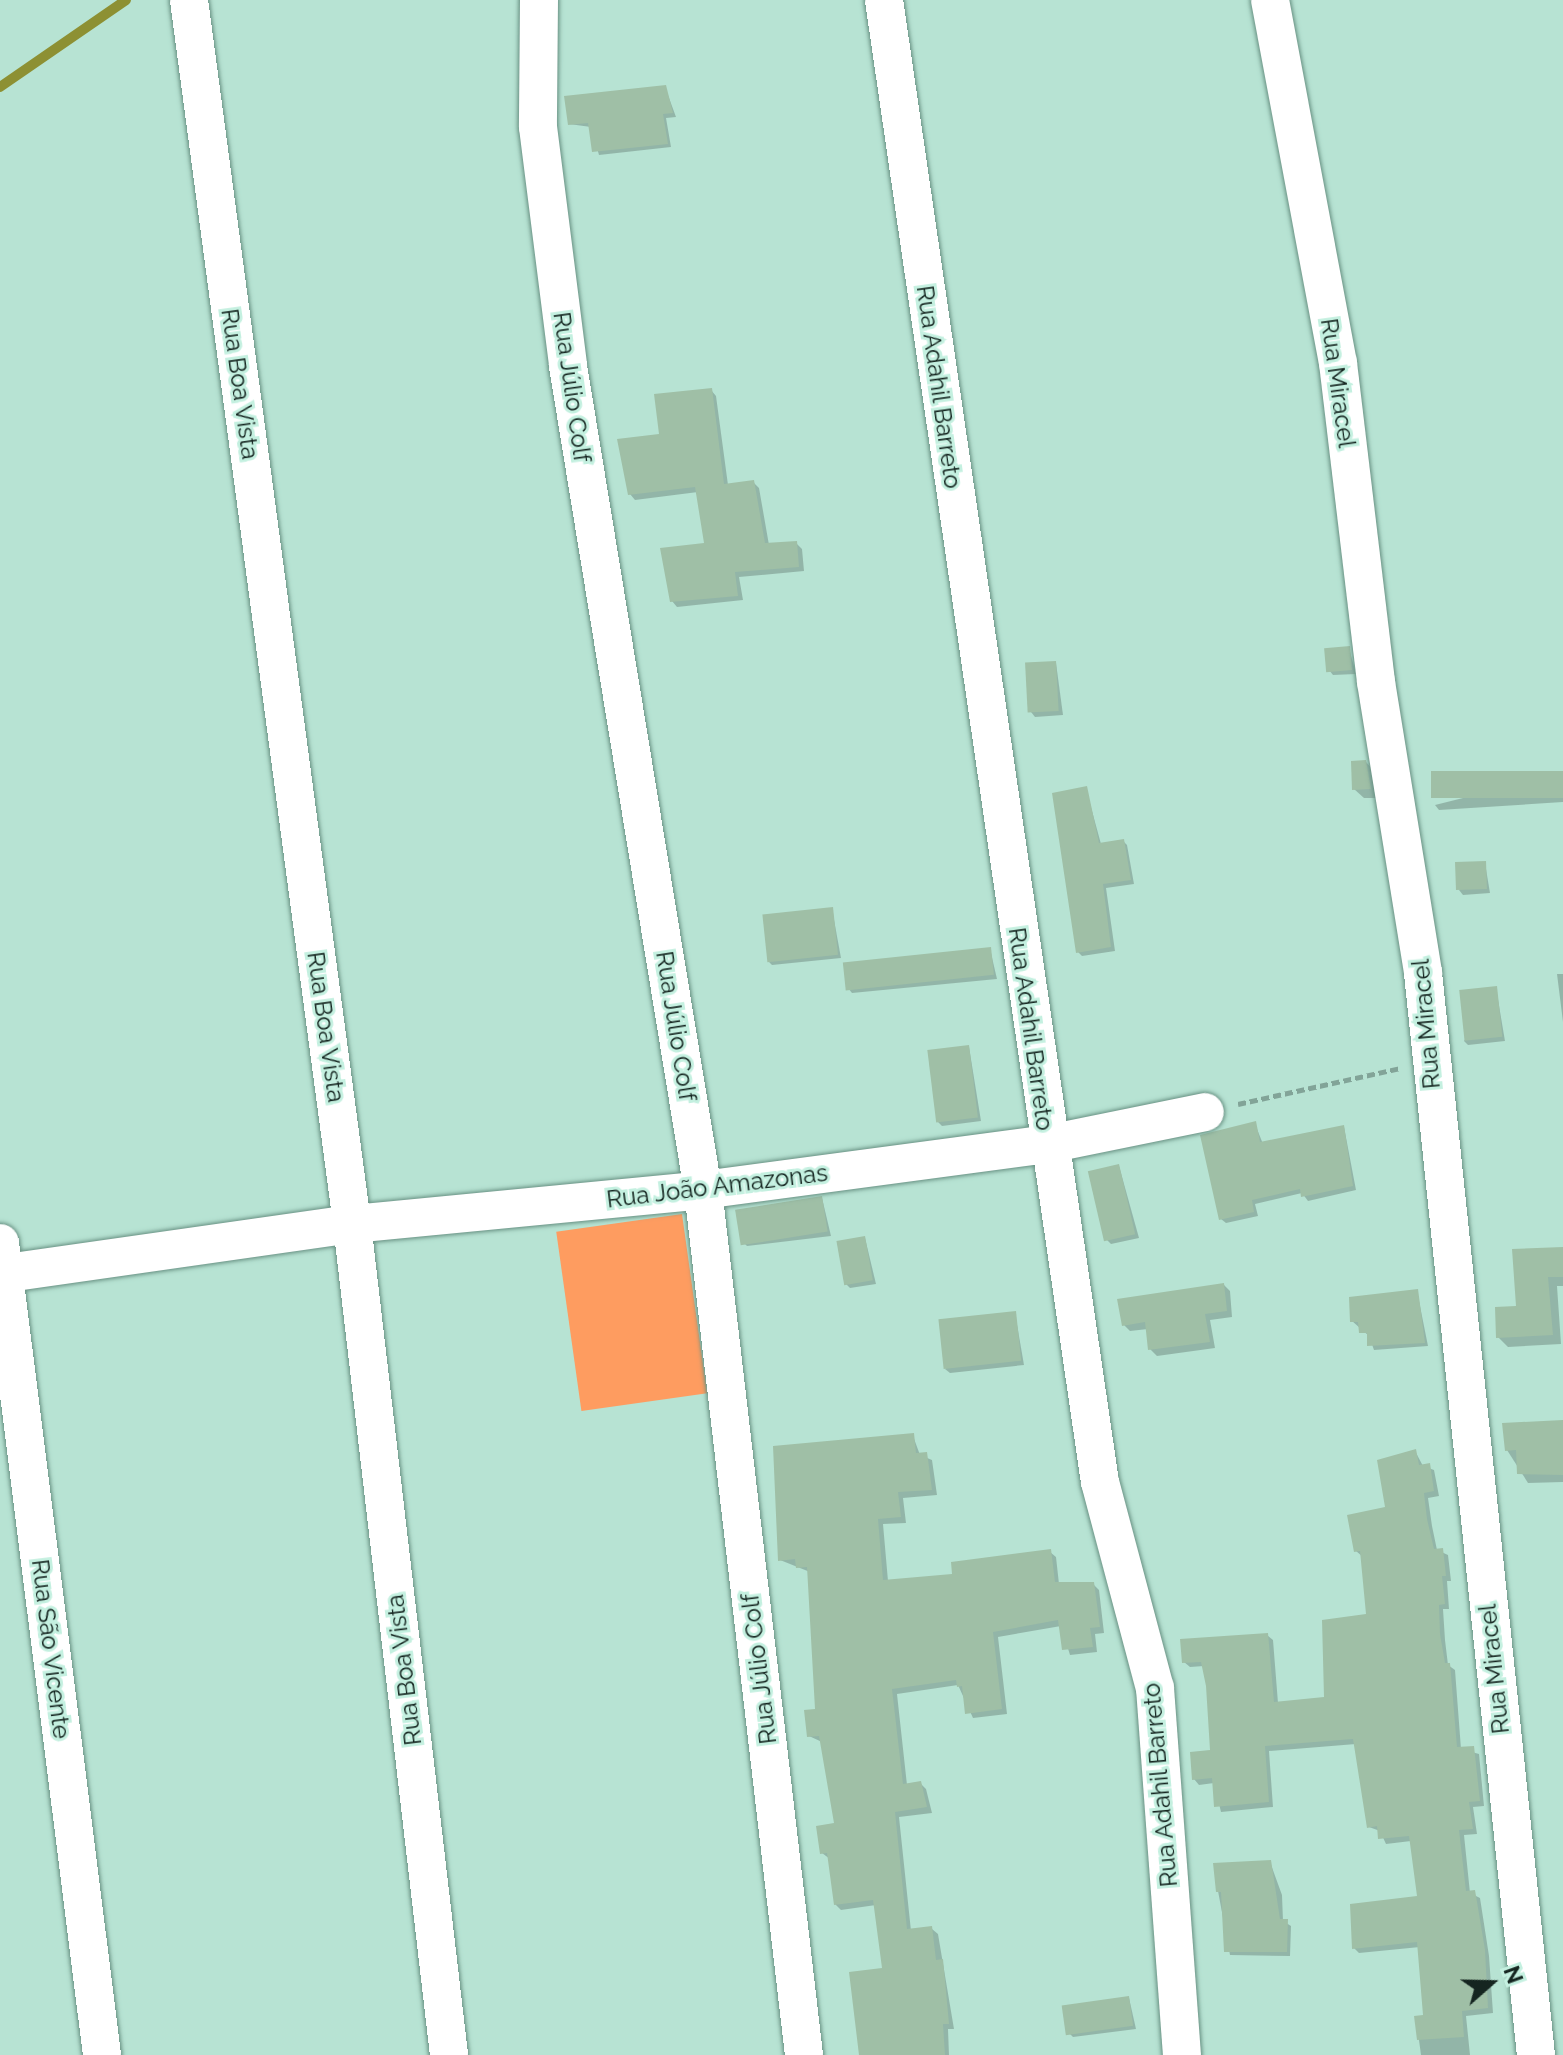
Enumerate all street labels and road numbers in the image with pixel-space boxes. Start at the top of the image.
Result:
street label: Rua Adahil Barreto [910,283,968,491]
street label: Rua Boa Vista [215,306,265,462]
street label: Rua Júlio Colf [547,310,597,464]
street label: Rua Miracel [1315,316,1361,450]
street label: Rua Adahil Barreto [1002,925,1060,1133]
street label: Rua Boa Vista [301,949,351,1105]
street label: Rua Júlio Colf [650,949,702,1103]
street label: Rua Miracel [1406,958,1446,1090]
street label: Rua João Amazonas [604,1158,830,1214]
street label: Rua São Vicente [26,1557,76,1741]
street label: Rua Boa Vista [380,1592,428,1748]
street label: Rua Júlio Colf [735,1592,783,1746]
street label: Rua Miracel [1473,1603,1515,1735]
street label: Rua Adahil Barreto [1137,1681,1183,1889]

